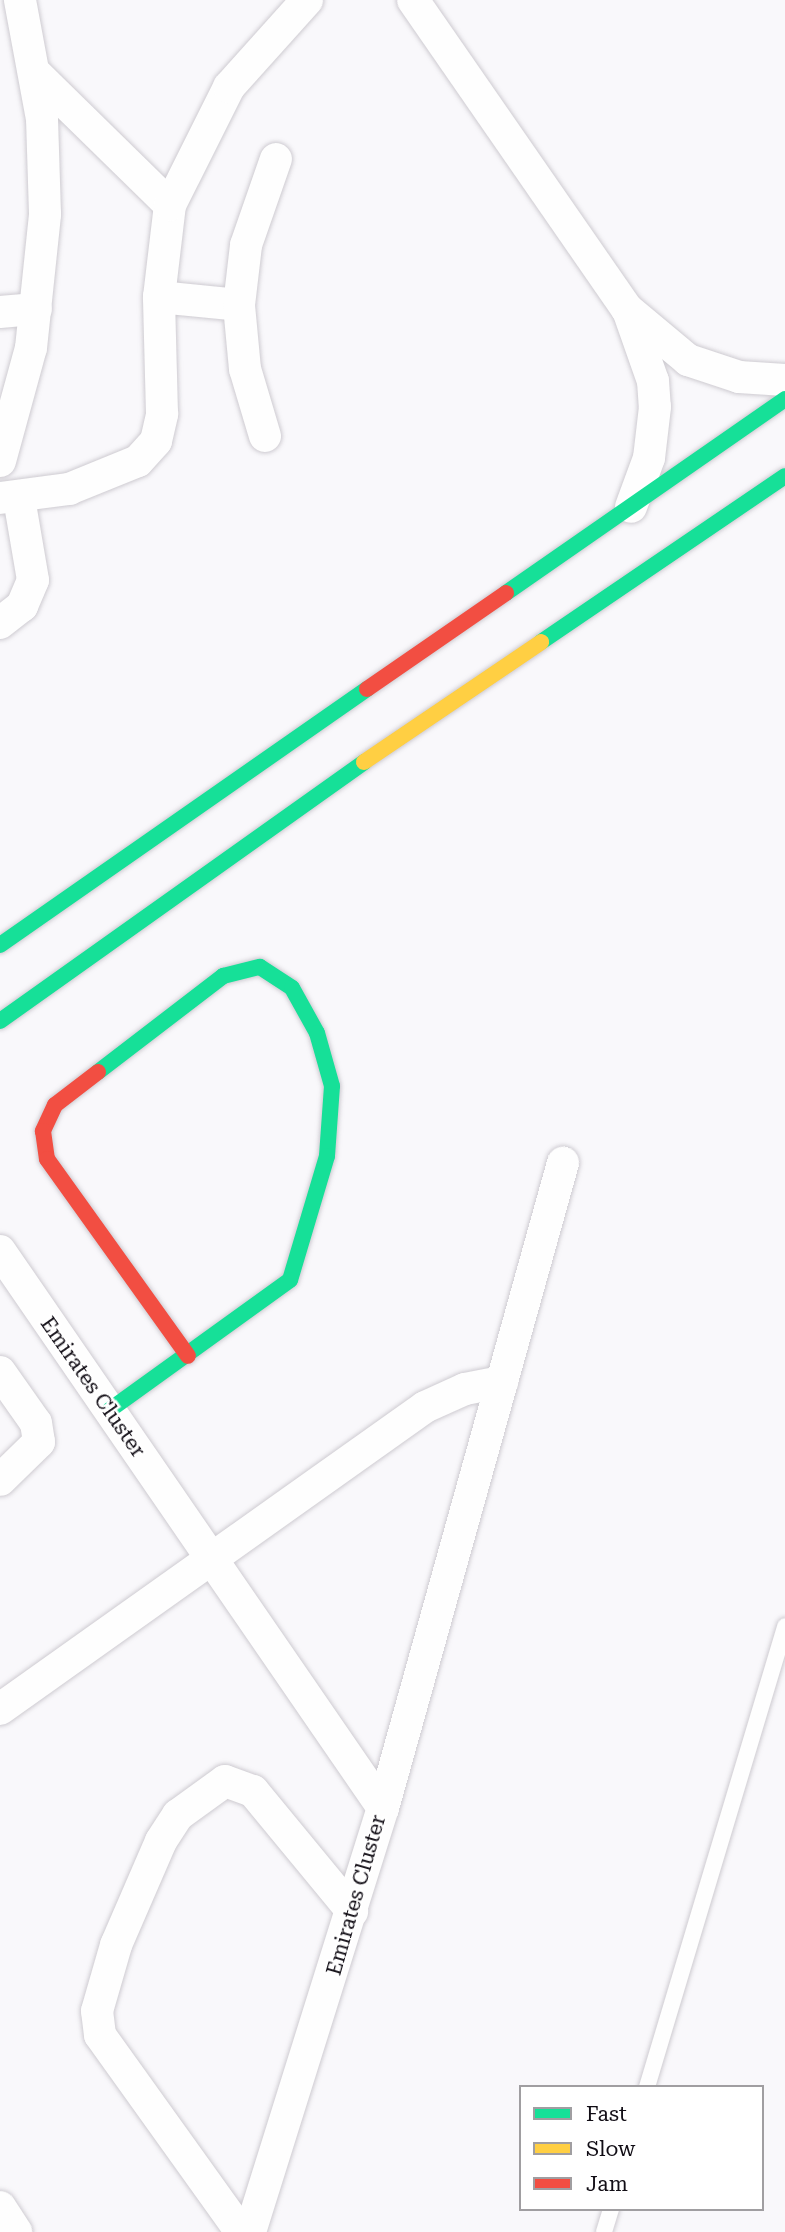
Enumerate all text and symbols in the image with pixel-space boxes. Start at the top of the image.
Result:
street label: Emirates Cluster [35,1312,151,1462]
street label: Emirates Cluster [321,1812,391,1978]
legend [519,2085,764,2211]
text: Fast [586,2102,627,2126]
text: Slow [586,2137,635,2161]
text: Jam [586,2172,628,2196]

